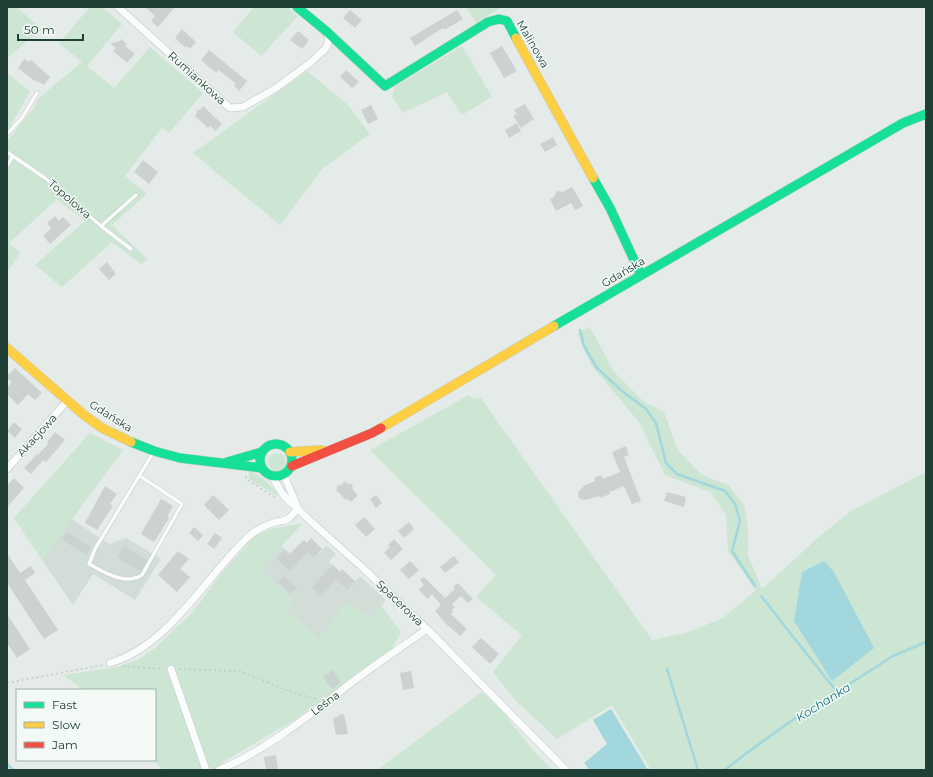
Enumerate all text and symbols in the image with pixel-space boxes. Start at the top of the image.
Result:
scale bar [18,16,83,42]
street label: Malinowa [514,18,552,70]
text: 50 m [24,22,55,37]
street label: Rumiankowa [165,48,229,108]
street label: Topolowa [46,176,94,222]
street label: Gdańska [599,254,647,290]
street label: Gdańska [87,397,135,435]
street label: Akacjowa [14,411,60,459]
street label: Spacerowa [373,577,427,629]
water label: Kochanka [793,679,853,725]
street label: Leśna [308,688,342,718]
legend [16,689,156,761]
text: Fast [52,697,77,712]
text: Slow [52,717,81,732]
text: Jam [51,737,78,752]

